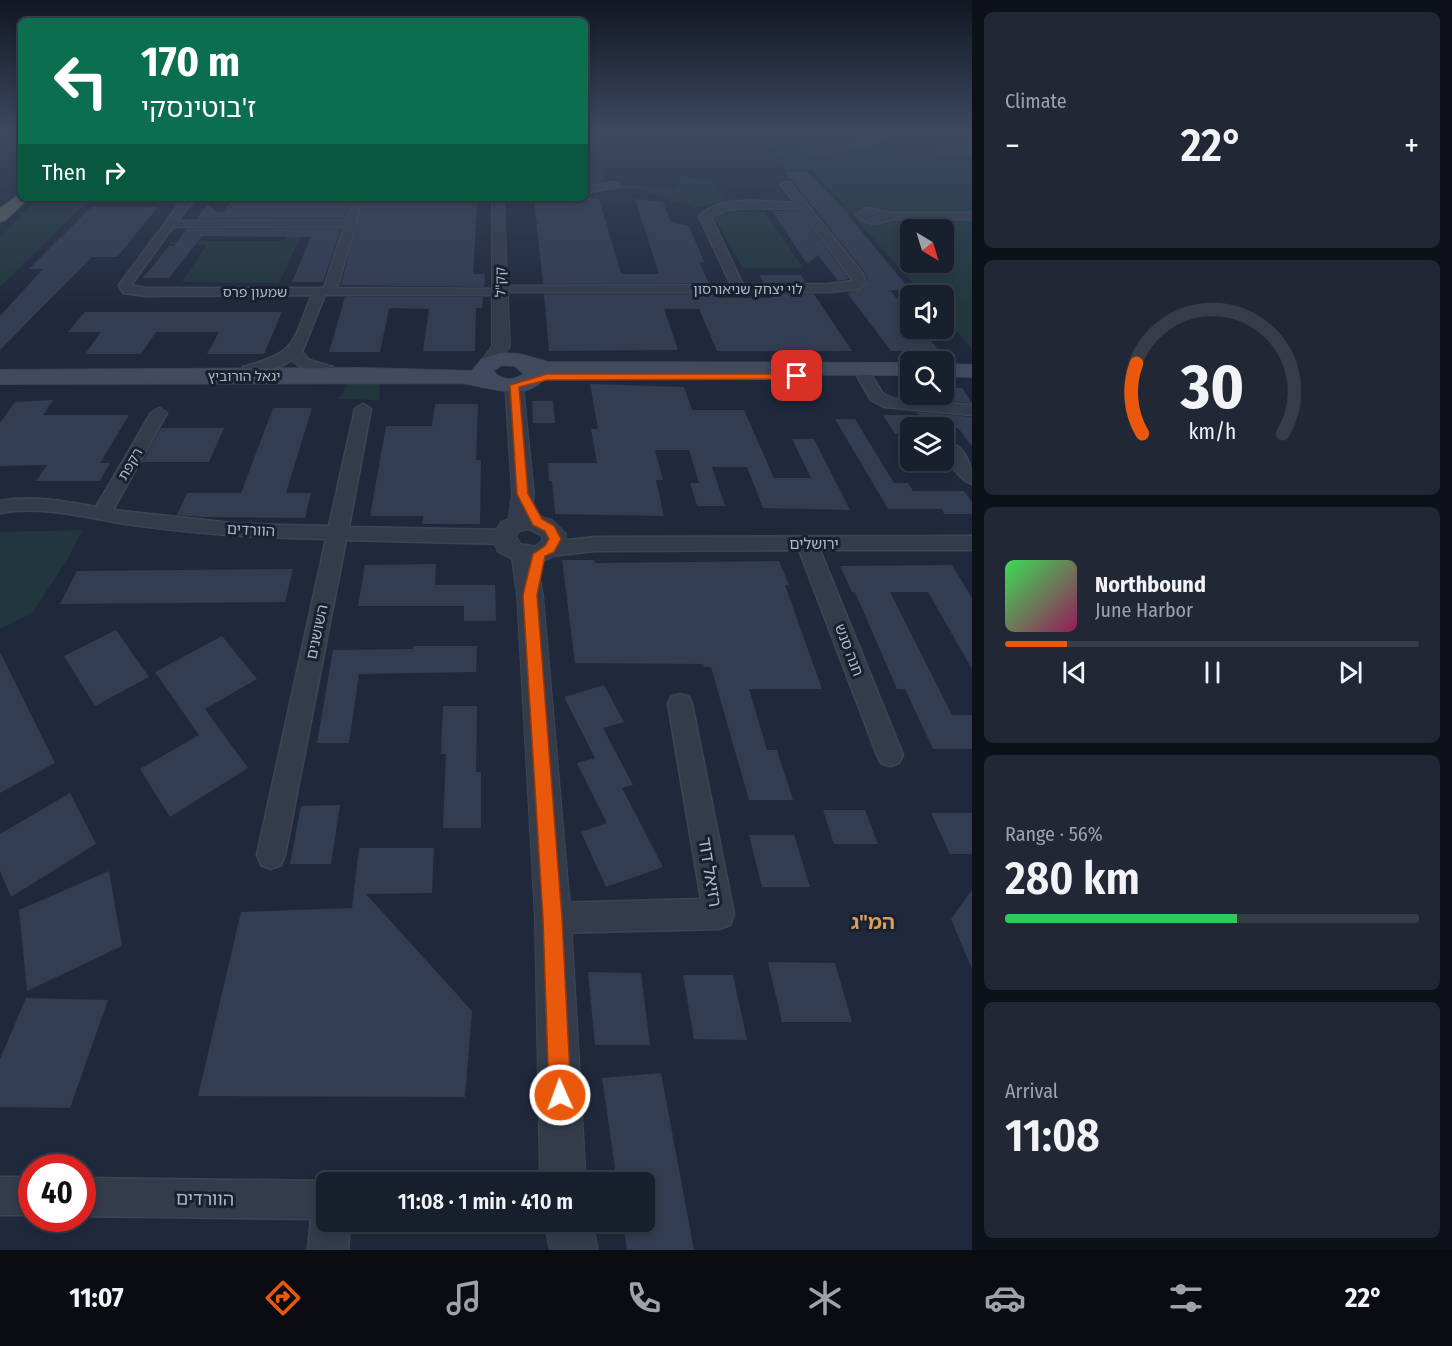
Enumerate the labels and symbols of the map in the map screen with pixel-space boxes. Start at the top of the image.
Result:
north arrow [900,219,954,273]
street label: קק"ל [492,267,509,297]
street label: לוי יצחק שניאורסון [693,281,803,298]
street label: שמעון פרס [223,284,287,301]
pin [771,350,822,401]
street label: יגאל הורוביץ [208,368,280,385]
street label: רקפת [115,445,146,483]
street label: הוורדים [226,520,276,540]
street label: ירושלים [789,535,839,553]
street label: השושנים [302,603,332,661]
street label: חנה סנש [831,621,867,679]
street label: רזיאל דוד [694,835,726,909]
district label: המ"ג [851,910,895,934]
position arrow [528,1063,592,1127]
speed limit sign: 40 [18,1154,96,1232]
street label: הוורדים [176,1187,234,1211]

